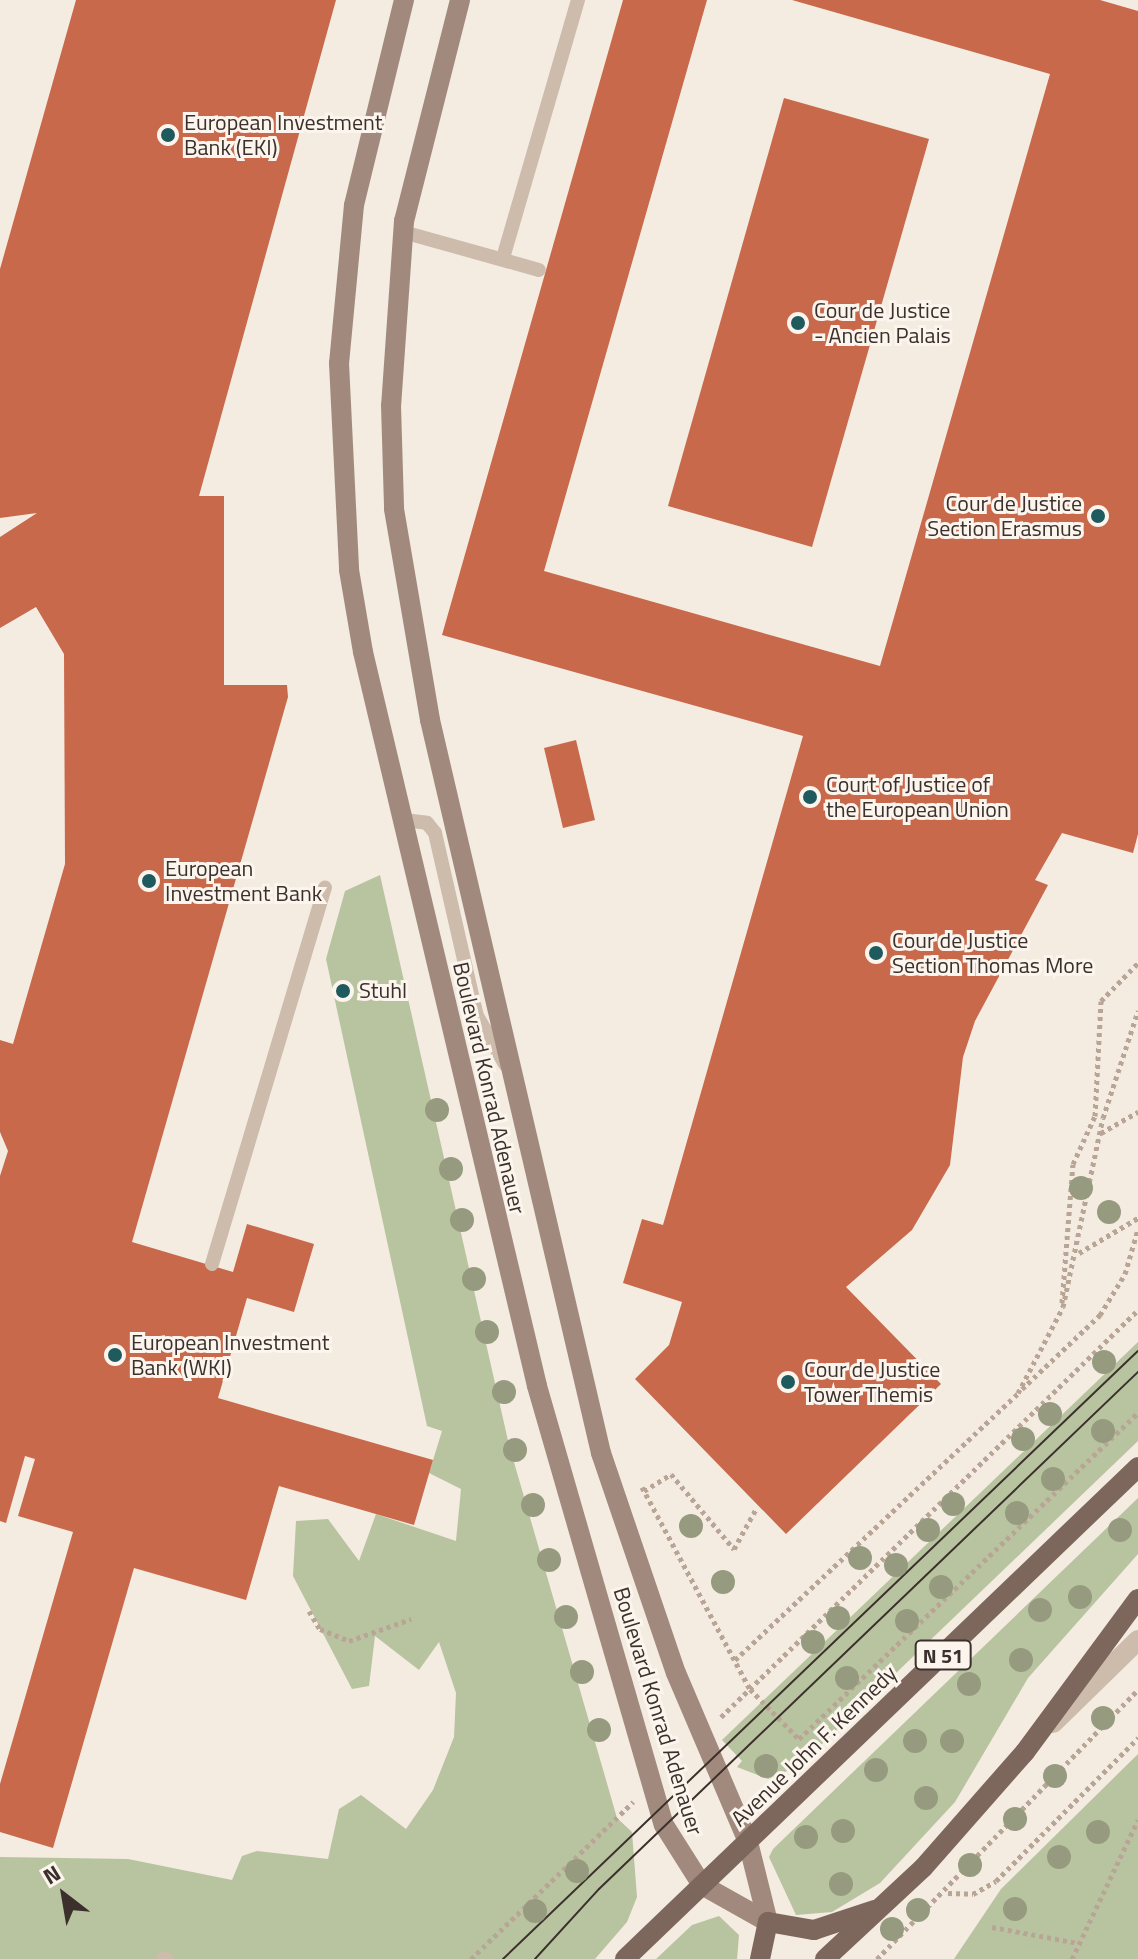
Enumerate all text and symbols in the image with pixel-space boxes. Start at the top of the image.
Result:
place label: European Investment Bank (EKI) [184,109,383,160]
marker: European Investment Bank (EKI) [159,126,177,144]
place label: Cour de Justice - Ancien Palais [814,297,951,348]
marker: Cour de Justice - Ancien Palais [789,314,807,332]
place label: Cour de Justice Section Erasmus [927,490,1082,542]
marker: Cour de Justice Section Erasmus [1089,507,1107,525]
place label: Court of Justice of the European Union [826,771,1009,822]
marker: Court of Justice of the European Union [801,788,819,806]
place label: European Investment Bank [165,855,322,906]
marker: European Investment Bank [140,872,158,890]
place label: Cour de Justice Section Thomas More [892,927,1093,978]
marker: Cour de Justice Section Thomas More [867,944,885,962]
street label: Boulevard Konrad Adenauer [447,959,531,1217]
place label: Stuhl [359,978,407,1004]
marker: Stuhl [334,982,352,1000]
place label: European Investment Bank (WKI) [131,1329,330,1380]
marker: European Investment Bank (WKI) [106,1346,124,1364]
place label: Cour de Justice Tower Themis [804,1356,940,1408]
marker: Cour de Justice Tower Themis [779,1373,797,1391]
street label: Boulevard Konrad Adenauer [608,1584,708,1838]
road number: N 51 [913,1639,973,1671]
street label: Avenue John F. Kennedy [726,1660,902,1832]
north arrow [24,1855,104,1935]
text: N [36,1856,67,1893]

